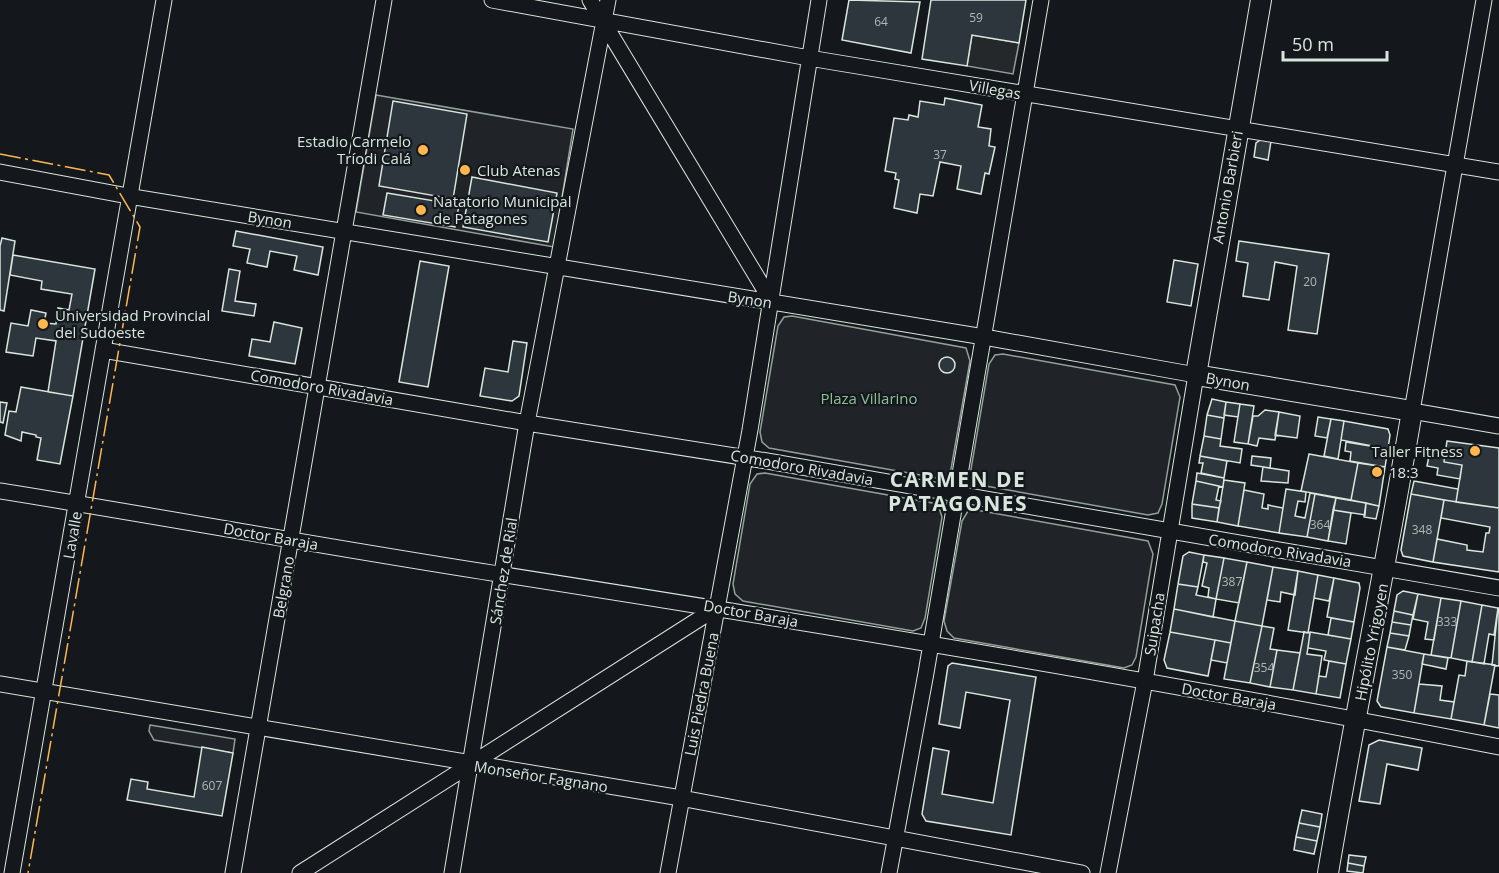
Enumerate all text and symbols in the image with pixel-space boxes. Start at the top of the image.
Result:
house number: 59 [969,9,983,26]
house number: 64 [874,13,888,30]
scale bar [1283,24,1386,62]
text: 50 m [1292,32,1334,56]
street label: Villegas [967,75,1023,103]
street label: Antonio Barbieri [1207,129,1247,245]
place label: Estadio Carmelo Tríodi Calá [297,131,411,168]
marker: Estadio Carmelo Tríodi Calá [416,143,430,157]
house number: 37 [933,146,947,163]
place label: Club Atenas [477,160,560,180]
marker: Club Atenas [458,163,472,177]
place label: Natatorio Municipal de Patagones [433,191,571,228]
marker: Natatorio Municipal de Patagones [414,203,428,217]
street label: Bynon [246,206,294,232]
house number: 20 [1303,273,1317,290]
street label: Bynon [726,286,774,312]
place label: Universidad Provincial del Sudoeste [55,305,210,342]
marker: Universidad Provincial del Sudoeste [36,317,50,331]
street label: Comodoro Rivadavia [249,365,395,409]
street label: Bynon [1204,367,1252,395]
park label: Plaza Villarino [820,388,918,408]
place label: Taller Fitness [1372,441,1463,461]
marker: Taller Fitness [1468,444,1482,458]
street label: Comodoro Rivadavia [729,445,875,489]
place label: 18:3 [1389,462,1419,482]
district label: CARMEN DE PATAGONES [888,465,1028,517]
marker: 18:3 [1370,465,1384,479]
street label: Lavalle [58,510,86,560]
street label: Sánchez de Rial [485,516,521,626]
house number: 364 [1310,516,1330,533]
street label: Doctor Baraja [222,518,320,554]
house number: 348 [1412,521,1432,538]
street label: Comodoro Rivadavia [1207,529,1353,571]
street label: Belgrano [268,554,298,620]
house number: 387 [1222,573,1242,590]
street label: Hipólito Yrigoyen [1350,581,1392,703]
street label: Suipacha [1139,591,1169,657]
street label: Doctor Baraja [702,595,800,631]
house number: 333 [1437,613,1457,630]
street label: Luis Piedra Buena [679,631,723,757]
house number: 354 [1254,659,1274,676]
house number: 350 [1392,666,1412,683]
street label: Doctor Baraja [1180,678,1278,714]
street label: Monseñor Fagnano [473,756,609,796]
house number: 607 [202,777,222,794]

